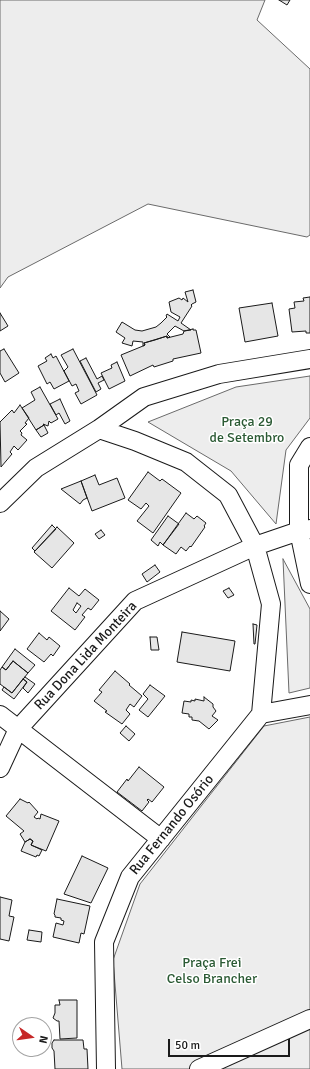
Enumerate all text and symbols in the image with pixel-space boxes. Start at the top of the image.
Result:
park label: Praça 29 de Setembro [210,414,284,446]
street label: Rua Dona Lida Monteira [31,598,141,714]
street label: Rua Fernando Osório [126,771,218,879]
park label: Praça Frei Celso Brancher [167,955,257,988]
north arrow [12,1017,52,1057]
scale bar [170,1031,292,1057]
text: N [36,1034,50,1045]
text: 50 m [175,1038,200,1053]

